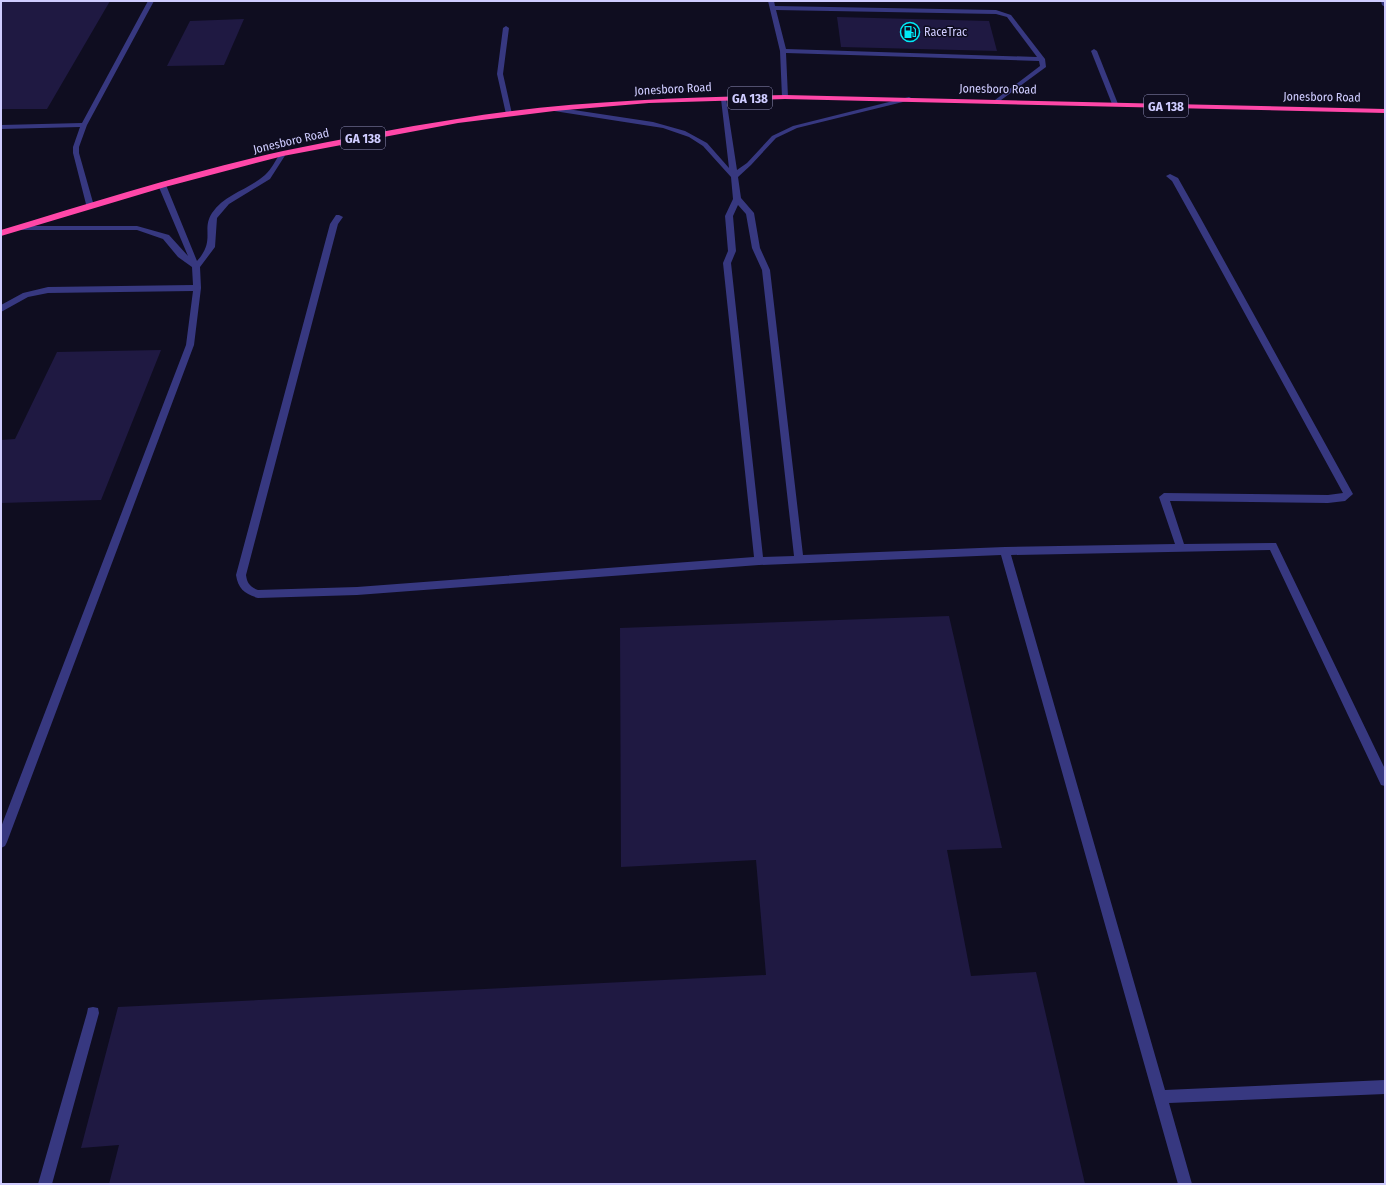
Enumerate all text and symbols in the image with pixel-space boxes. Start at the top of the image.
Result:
fuel station icon: RaceTrac [899,21,921,43]
place label: RaceTrac [924,25,967,39]
street label: Jonesboro Road [634,80,712,98]
street label: Jonesboro Road [959,81,1037,97]
road number: GA 138 [728,87,772,109]
street label: Jonesboro Road [1283,89,1361,105]
road number: GA 138 [1144,95,1188,117]
street label: Jonesboro Road [252,125,330,157]
road number: GA 138 [341,127,385,149]

